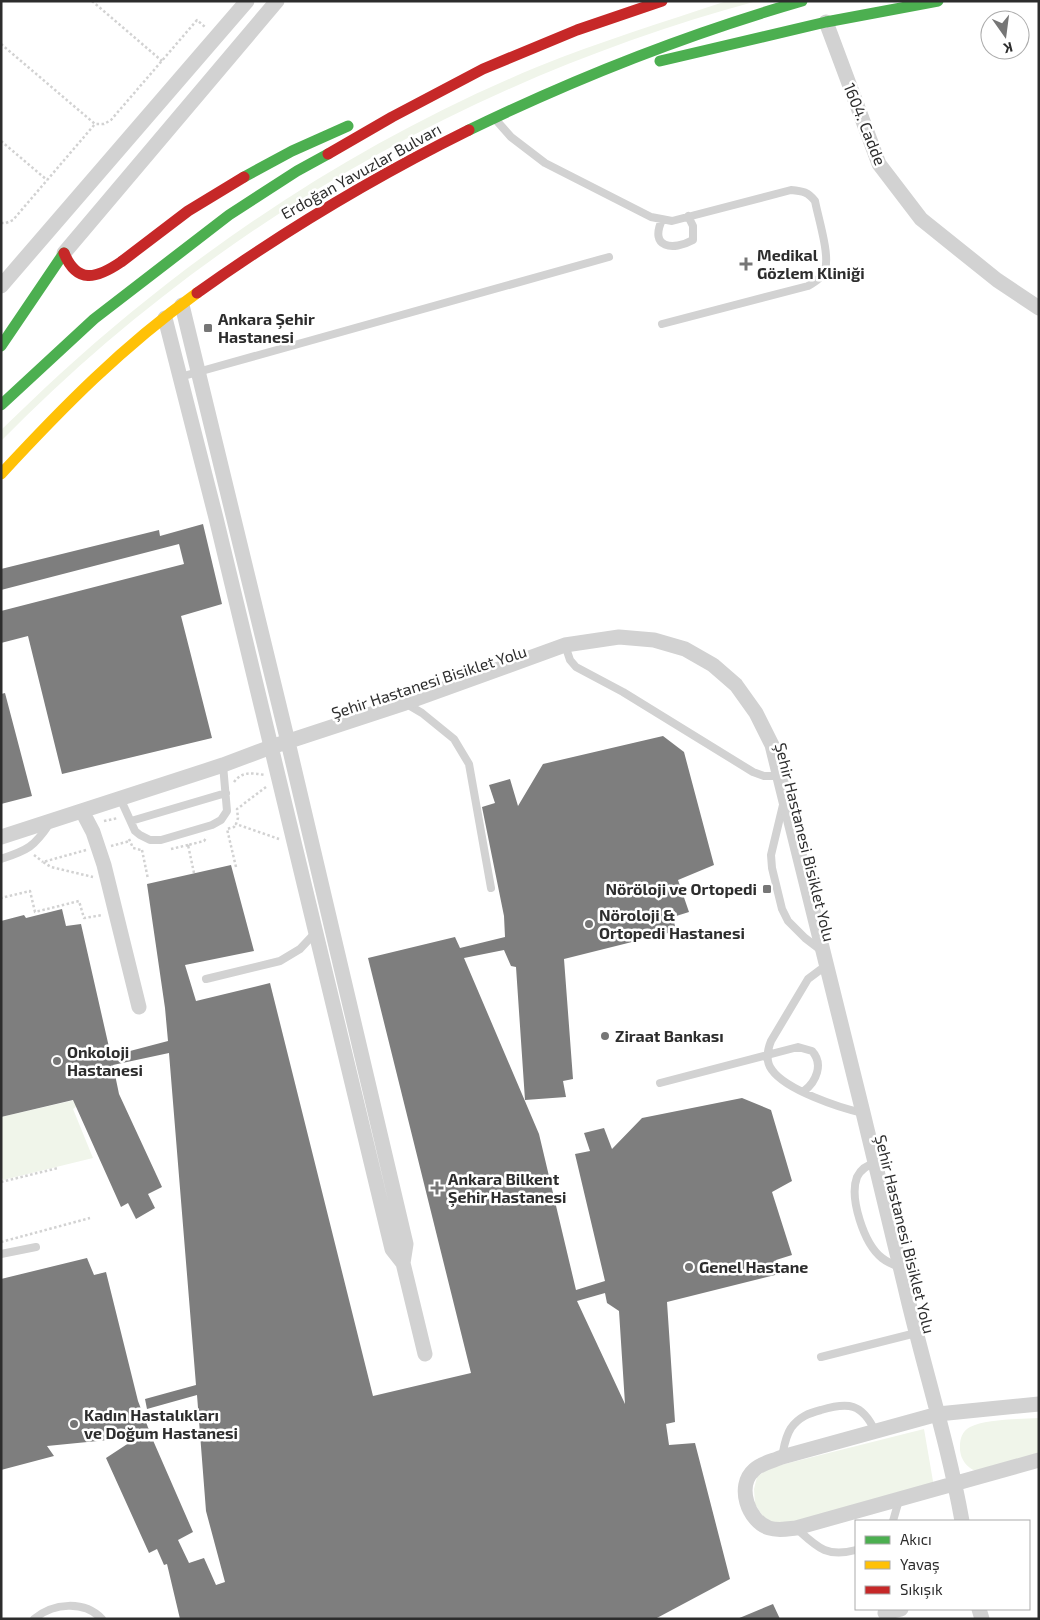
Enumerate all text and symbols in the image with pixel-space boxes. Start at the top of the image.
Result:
north arrow [980,10,1030,60]
text: K [1002,39,1015,57]
street label: 1604. Cadde [840,80,891,168]
street label: Erdoğan Yavuzlar Bulvarı [277,118,444,223]
place label: Medikal Gözlem Kliniği [757,245,865,282]
marker: Medikal Gözlem Kliniği [739,257,753,271]
place label: Ankara Şehir Hastanesi [218,309,315,346]
marker: Ankara Şehir Hastanesi [202,322,214,334]
street label: Şehir Hastanesi Bisiklet Yolu [329,641,529,723]
street label: Şehir Hastanesi Bisiklet Yolu [771,740,839,944]
place label: Nöröloji ve Ortopedi [605,879,757,898]
marker: Nöröloji ve Ortopedi [761,883,773,895]
place label: Nöroloji & Ortopedi Hastanesi [599,905,745,942]
marker: Nöroloji & Ortopedi Hastanesi [583,918,595,930]
place label: Ziraat Bankası [615,1026,724,1045]
marker: Ziraat Bankası [599,1030,611,1042]
place label: Onkoloji Hastanesi [67,1042,143,1079]
marker: Onkoloji Hastanesi [51,1055,63,1067]
street label: Şehir Hastanesi Bisiklet Yolu [871,1132,939,1336]
place label: Ankara Bilkent Şehir Hastanesi [448,1169,566,1208]
marker: Ankara Bilkent Şehir Hastanesi [430,1181,444,1195]
place label: Genel Hastane [699,1257,808,1276]
marker: Genel Hastane [683,1261,695,1273]
place label: Kadın Hastalıkları ve Doğum Hastanesi [84,1405,238,1442]
marker: Kadın Hastalıkları ve Doğum Hastanesi [68,1418,80,1430]
legend [855,1520,1030,1610]
text: Akıcı [900,1530,932,1548]
text: Yavaş [900,1555,940,1574]
text: Sıkışık [900,1580,943,1599]

